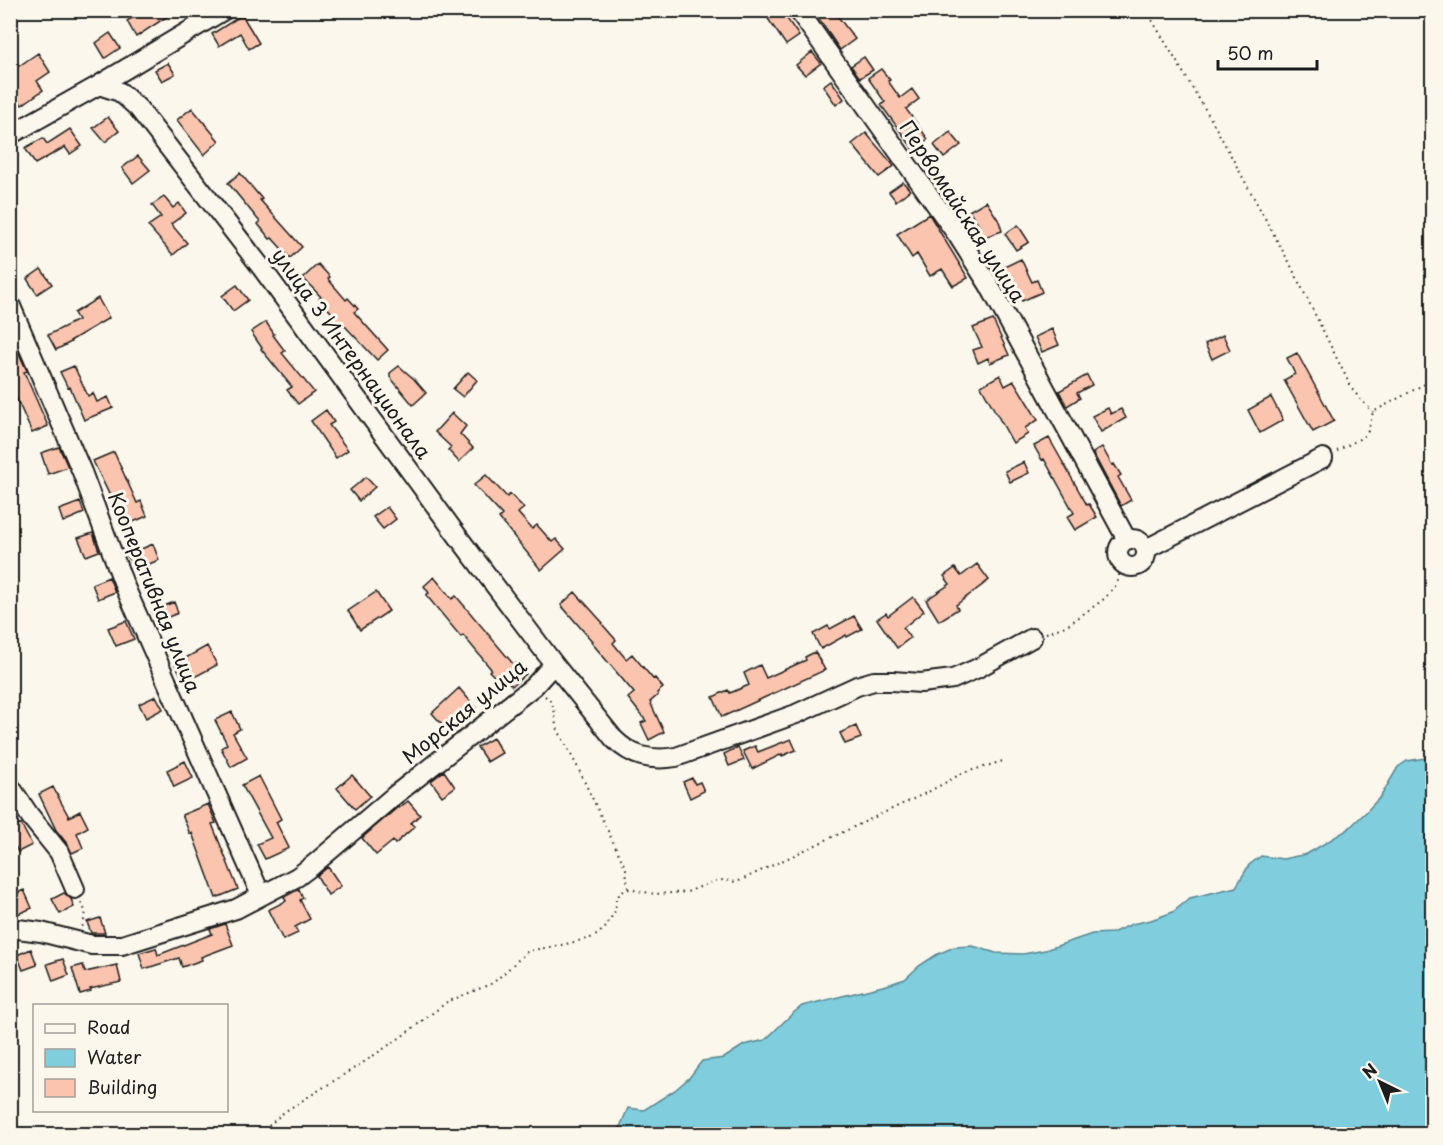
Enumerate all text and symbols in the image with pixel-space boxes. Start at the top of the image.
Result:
scale bar [1218,33,1317,71]
text: 50 m [1227,39,1274,66]
street label: Первомайская улица [893,114,1034,308]
street label: улица 3 Интернационала [265,241,439,465]
street label: Кооперативная улица [101,487,209,697]
street label: Морская улица [395,651,533,771]
legend [33,1004,228,1112]
text: Road [87,1013,131,1040]
text: Water [87,1043,142,1070]
north arrow [1350,1052,1410,1112]
text: N [1356,1057,1382,1083]
text: Building [87,1073,157,1100]

